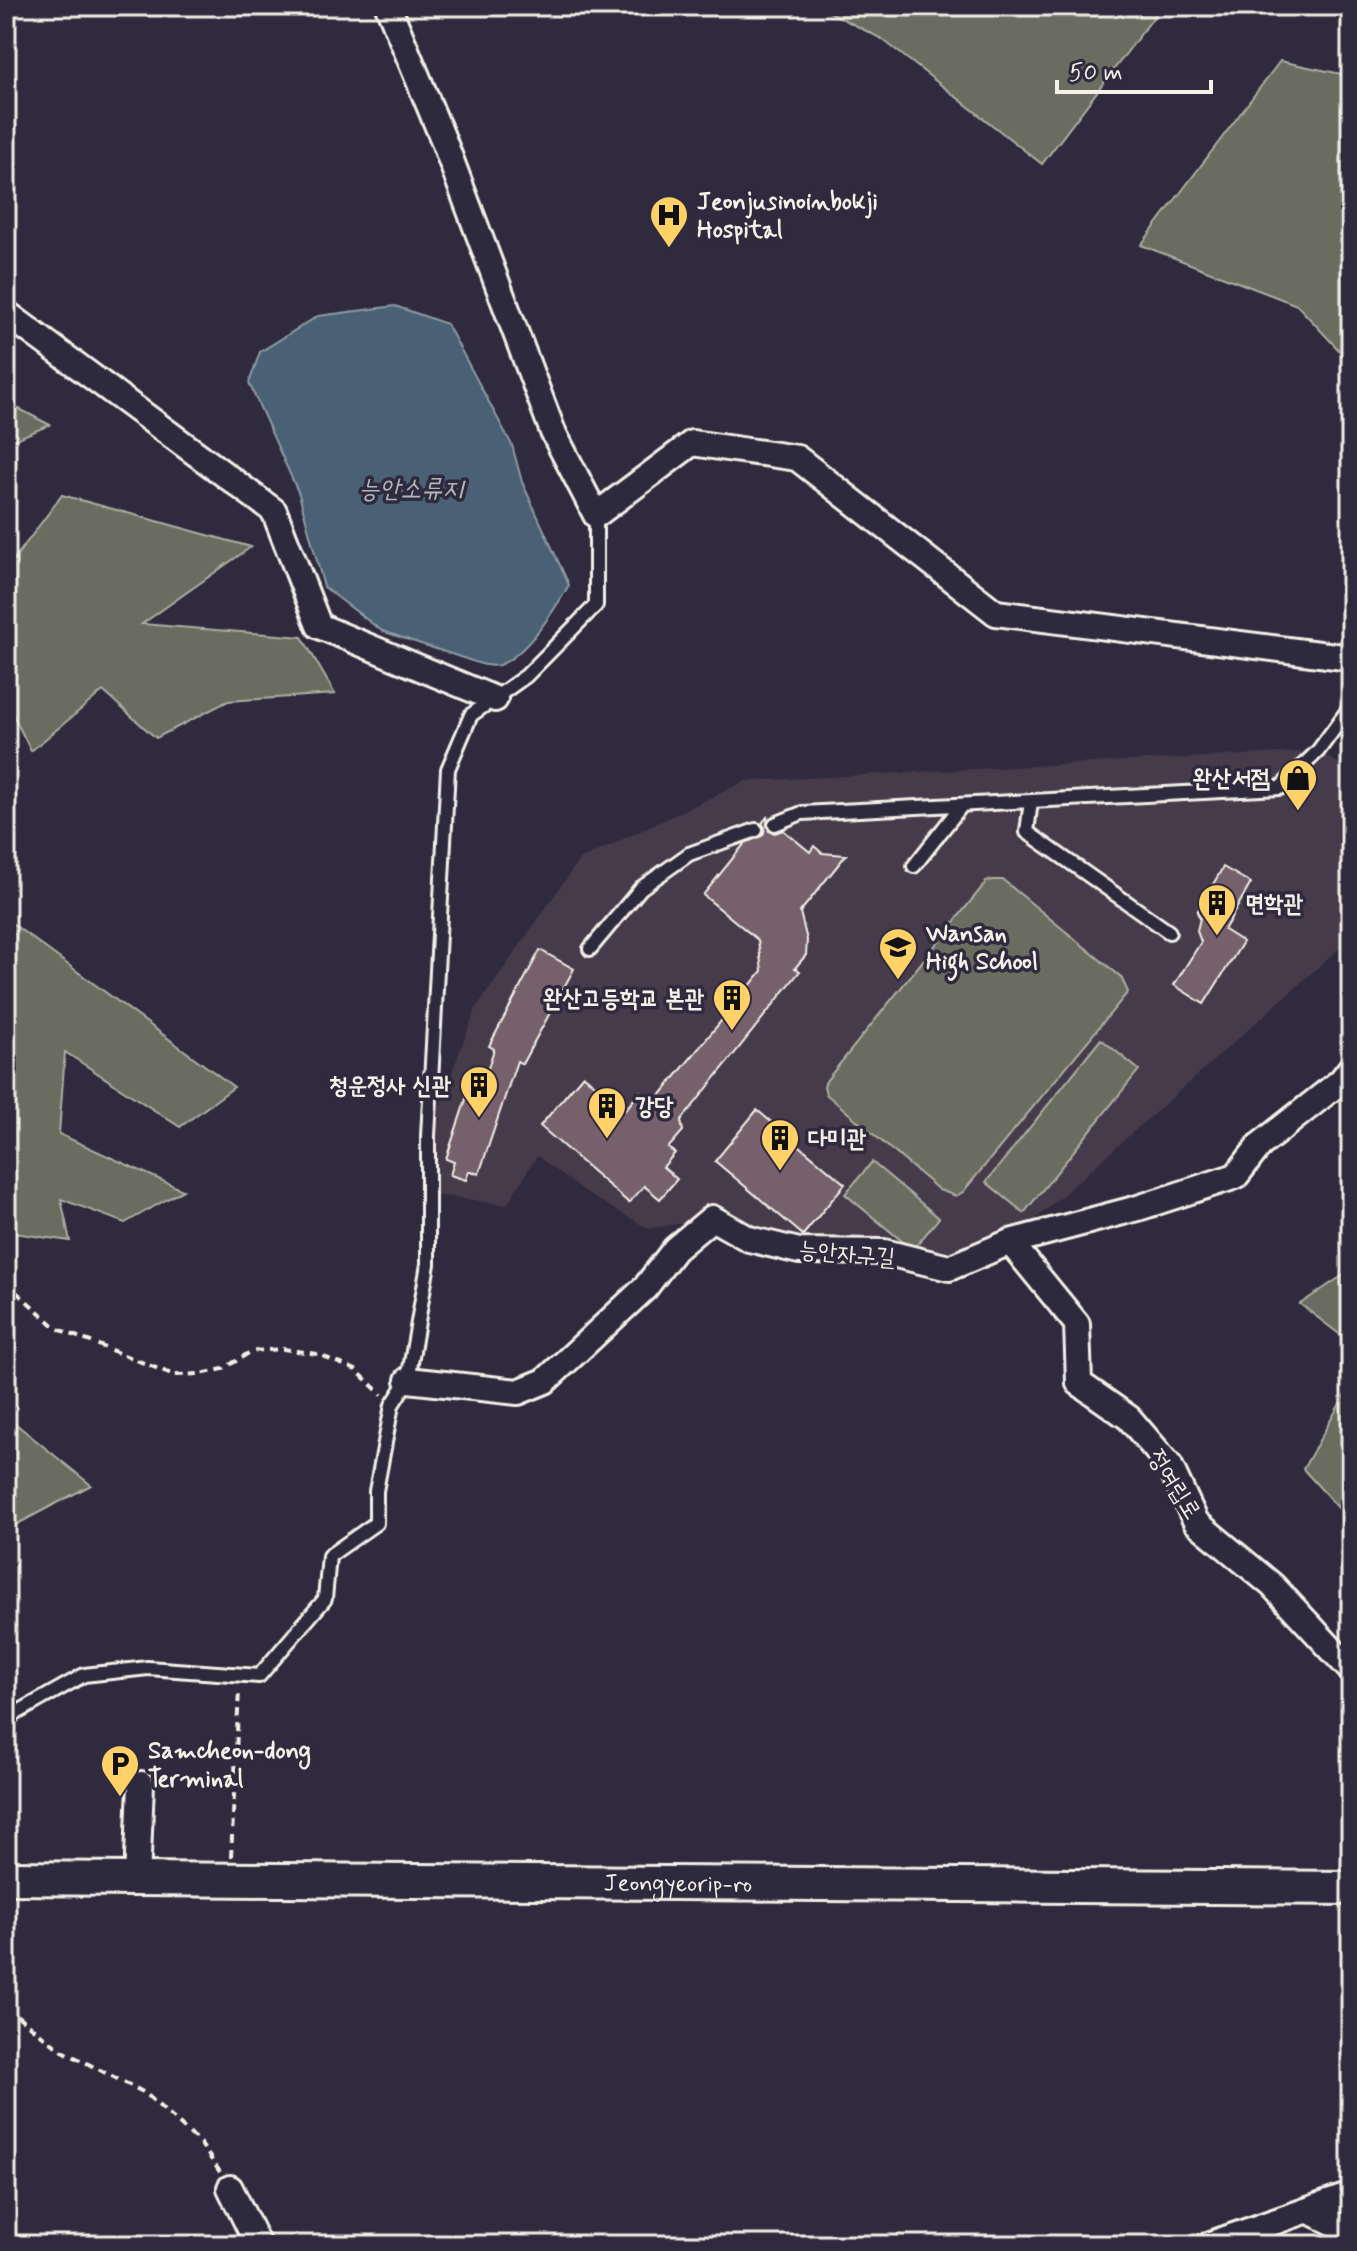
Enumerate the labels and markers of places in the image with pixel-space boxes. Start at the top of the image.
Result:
place label: Jeonjusinoinbokji Hospital [697,187,878,246]
hospital icon: Jeonjusinoinbokji Hospital [648,194,690,249]
shop icon: 완산서점 [1277,757,1319,812]
place label: 완산서점 [1193,764,1270,795]
building icon: 면학관 [1196,882,1238,937]
place label: 면학관 [1245,889,1304,920]
place label: Wansan High School [925,919,1038,981]
school or university icon: Wansan High School [877,926,919,981]
building icon: 완산고등학교 본관 [711,977,753,1032]
place label: 완산고등학교 본관 [543,984,705,1015]
building icon: 청운정사 신관 [458,1064,500,1119]
place label: 청운정사 신관 [329,1071,452,1102]
building icon: 강당 [586,1085,628,1140]
place label: 강당 [635,1092,674,1123]
building icon: 다미관 [759,1117,801,1172]
place label: 다미관 [808,1124,867,1155]
place label: Samcheon-dong Terminal [148,1736,311,1795]
parking icon: Samcheon-dong Terminal [99,1743,141,1798]

